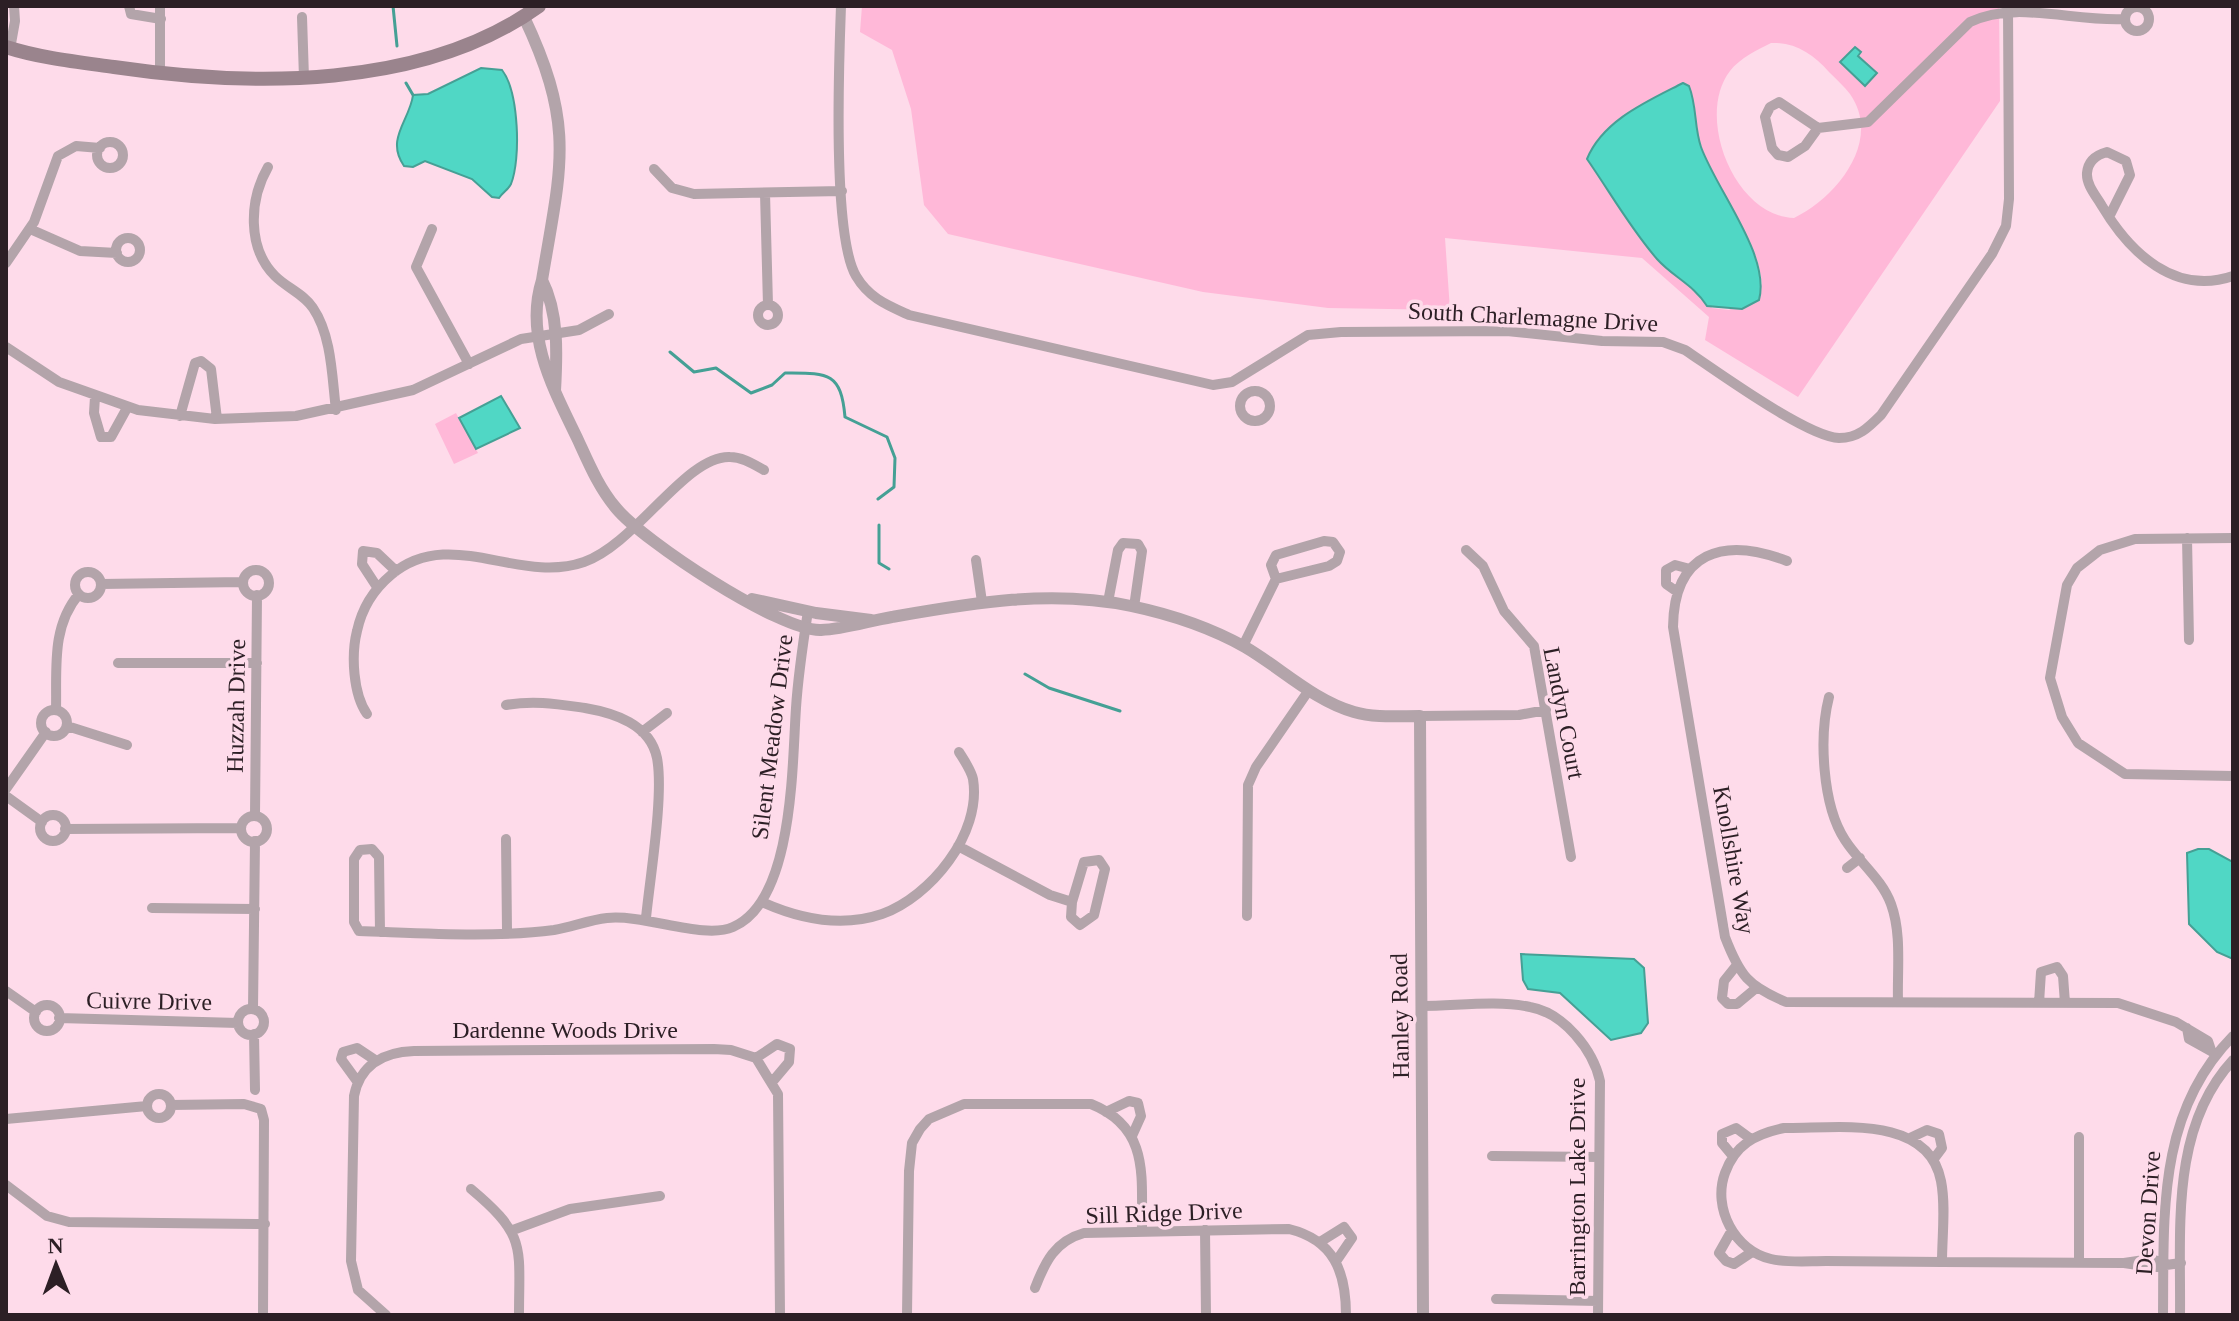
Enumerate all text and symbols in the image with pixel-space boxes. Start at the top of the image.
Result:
street label: South Charlemagne Drive [1407,297,1659,337]
street label: Silent Meadow Drive [747,633,797,841]
street label: Huzzah Drive [222,639,250,773]
street label: Landyn Court [1538,645,1590,782]
street label: Knollshire Way [1708,784,1760,936]
street label: Hanley Road [1386,953,1414,1079]
street label: Cuivre Drive [86,987,212,1015]
street label: Dardenne Woods Drive [452,1017,678,1043]
street label: Barrington Lake Drive [1564,1078,1590,1296]
street label: Devon Drive [2131,1150,2165,1276]
street label: Sill Ridge Drive [1085,1197,1243,1229]
north arrow [16,1225,96,1305]
text: N [47,1233,64,1258]

